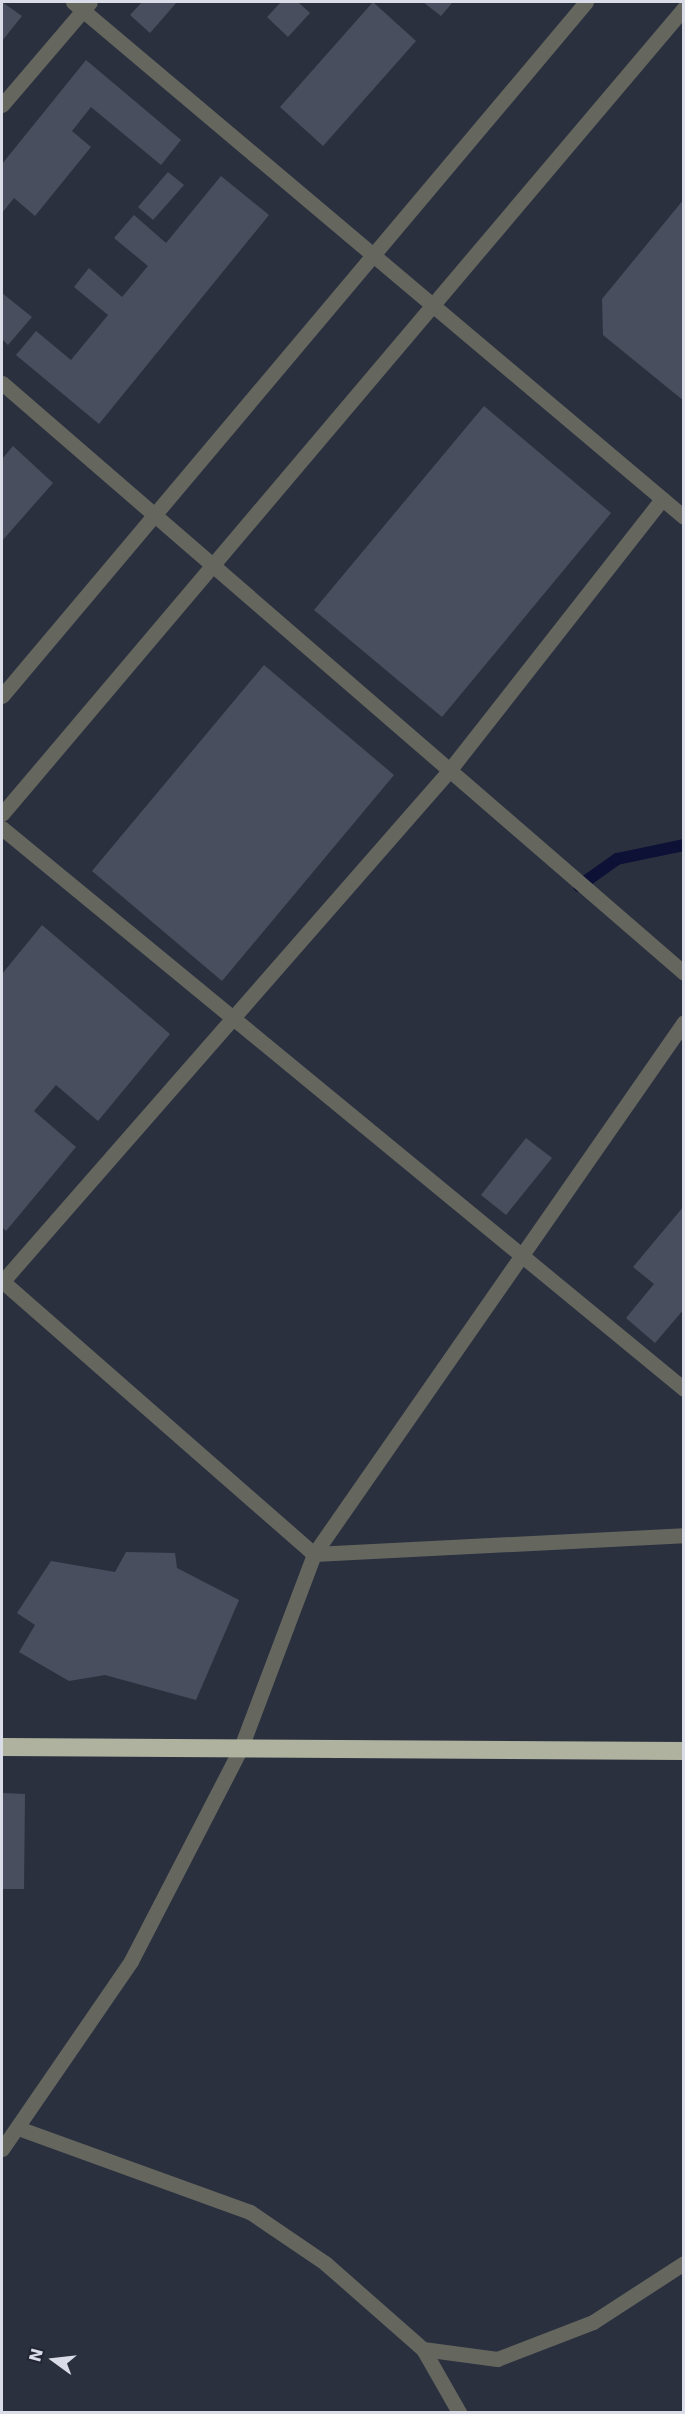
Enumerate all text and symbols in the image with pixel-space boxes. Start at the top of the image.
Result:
north arrow [24,2330,84,2390]
text: N [25,2346,47,2364]

